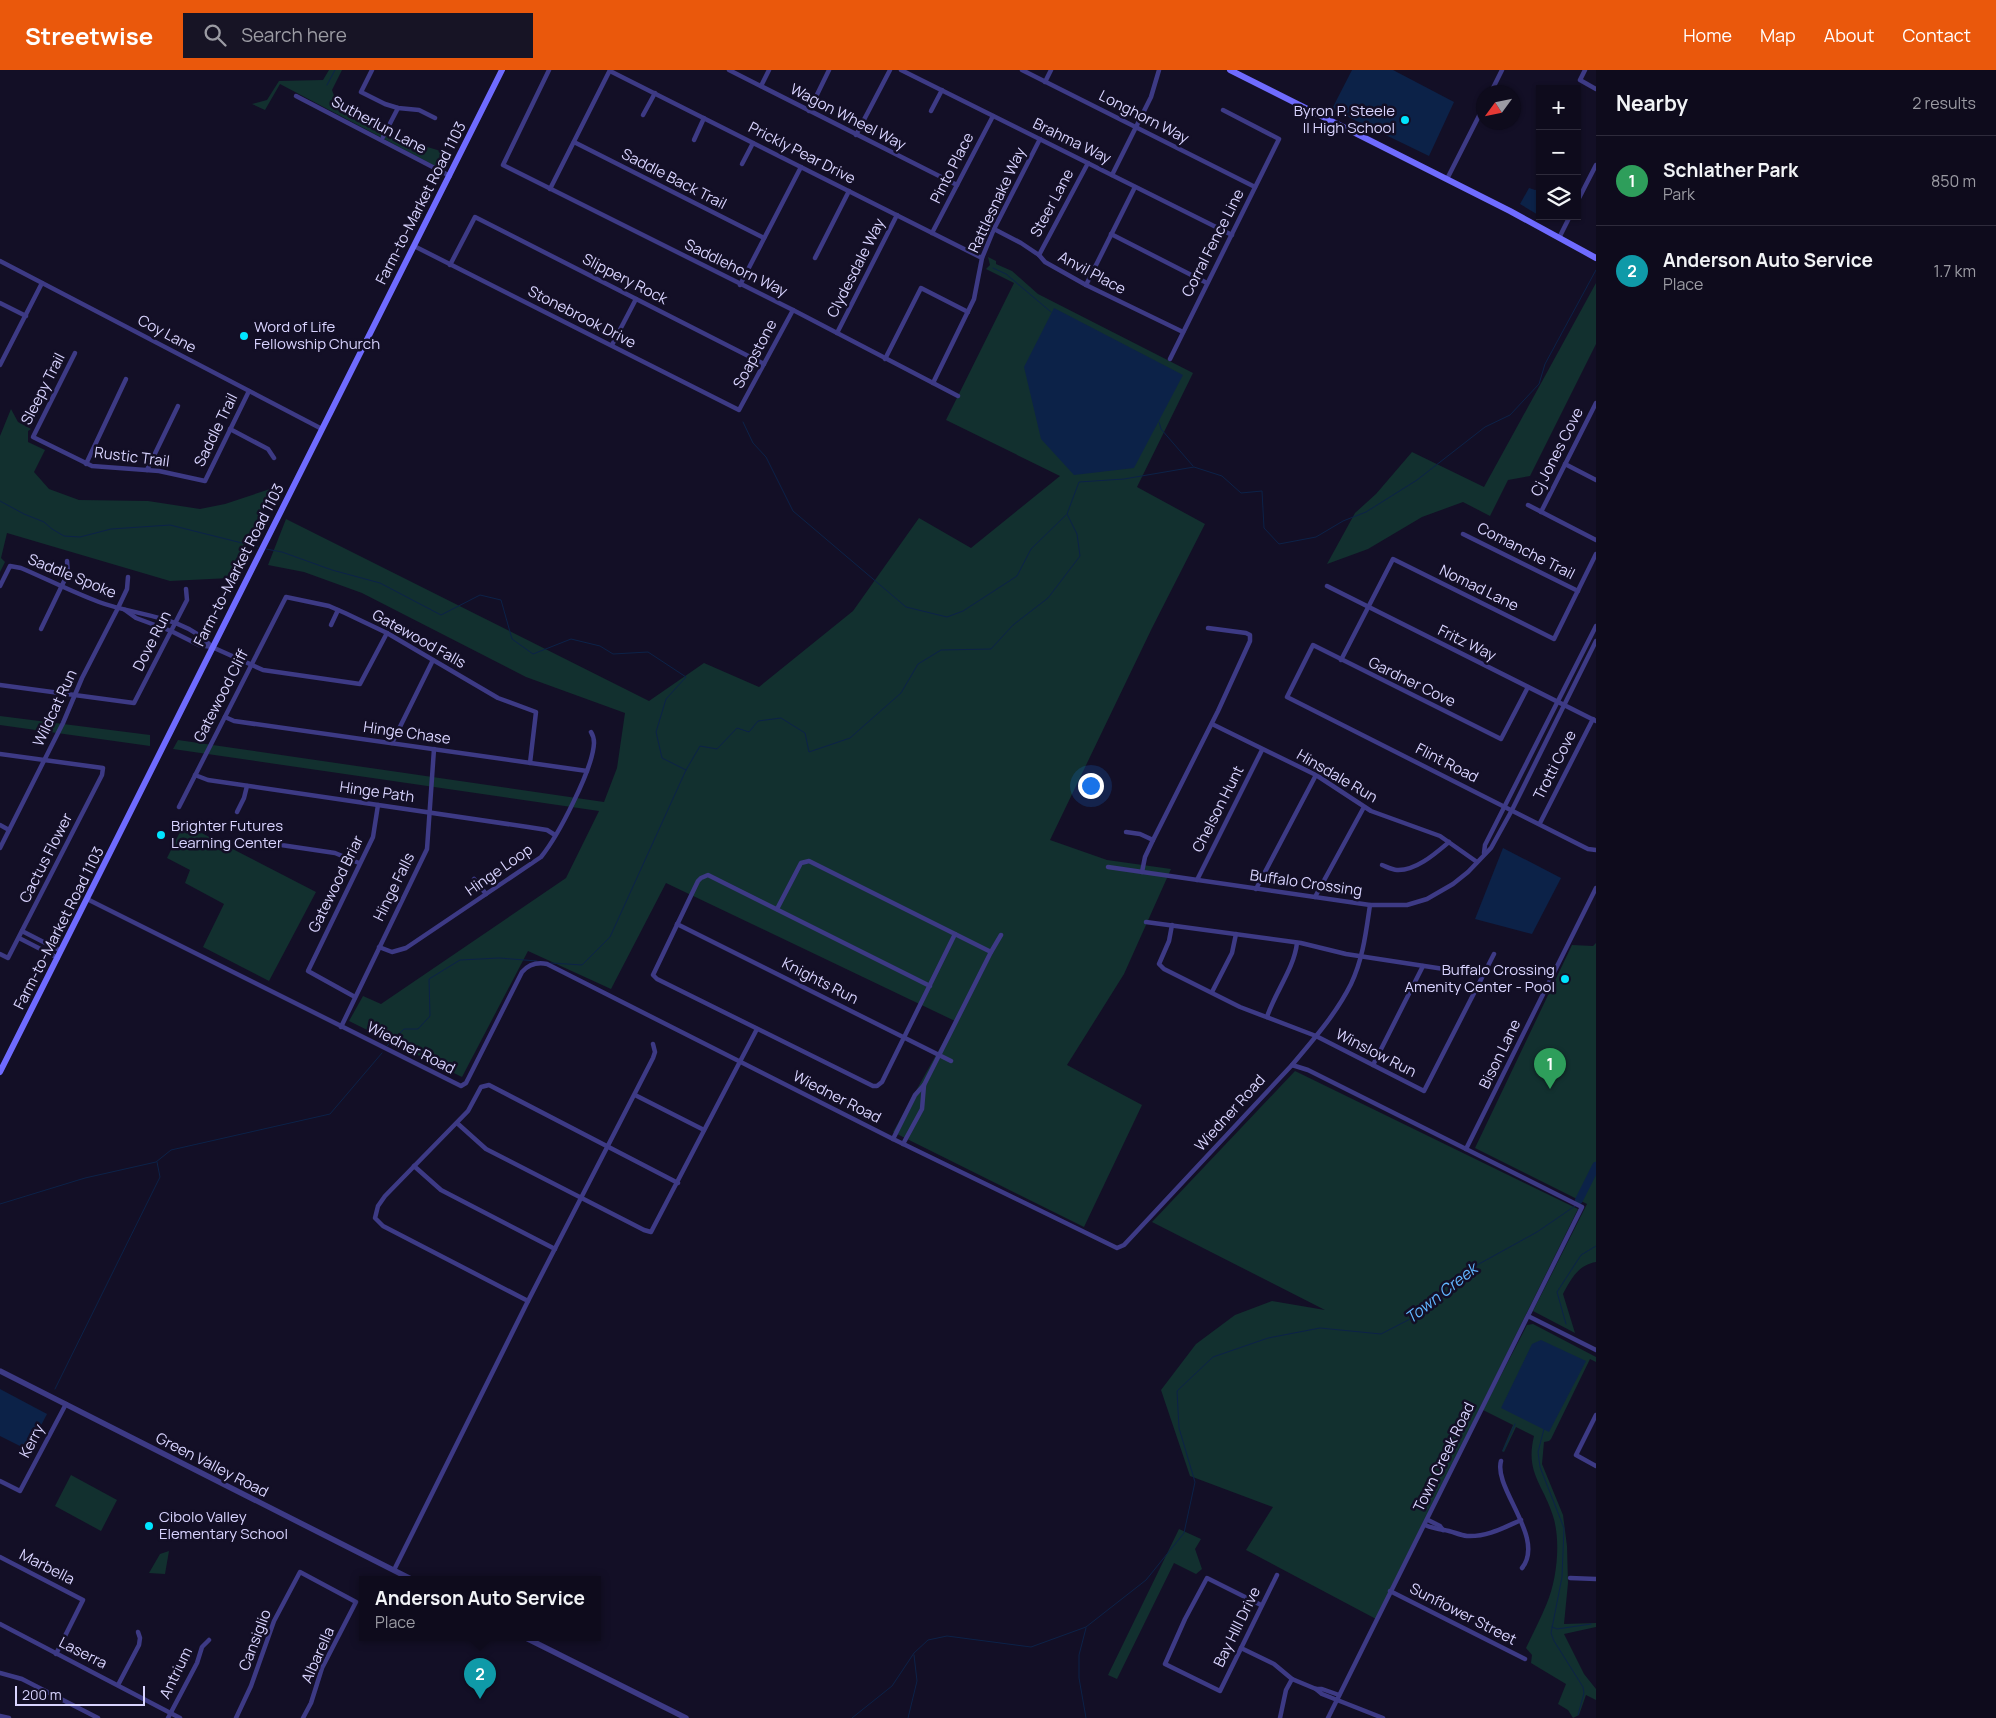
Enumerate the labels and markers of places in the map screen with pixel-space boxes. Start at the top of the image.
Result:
place label: Byron P. Steele II High School [1294,100,1395,138]
marker: Byron P. Steele II High School [1399,114,1411,126]
place label: Word of Life Fellowship Church [254,316,380,354]
marker: Word of Life Fellowship Church [238,330,250,342]
place label: Brighter Futures Learning Center [171,815,283,853]
marker: Brighter Futures Learning Center [155,829,167,841]
place label: Buffalo Crossing Amenity Center - Pool [1405,959,1555,997]
marker: Buffalo Crossing Amenity Center - Pool [1559,973,1571,985]
pin: 1 [1534,1048,1566,1089]
place label: Cibolo Valley Elementary School [159,1506,288,1544]
marker: Cibolo Valley Elementary School [143,1520,155,1532]
pin: 2 [464,1658,496,1699]

